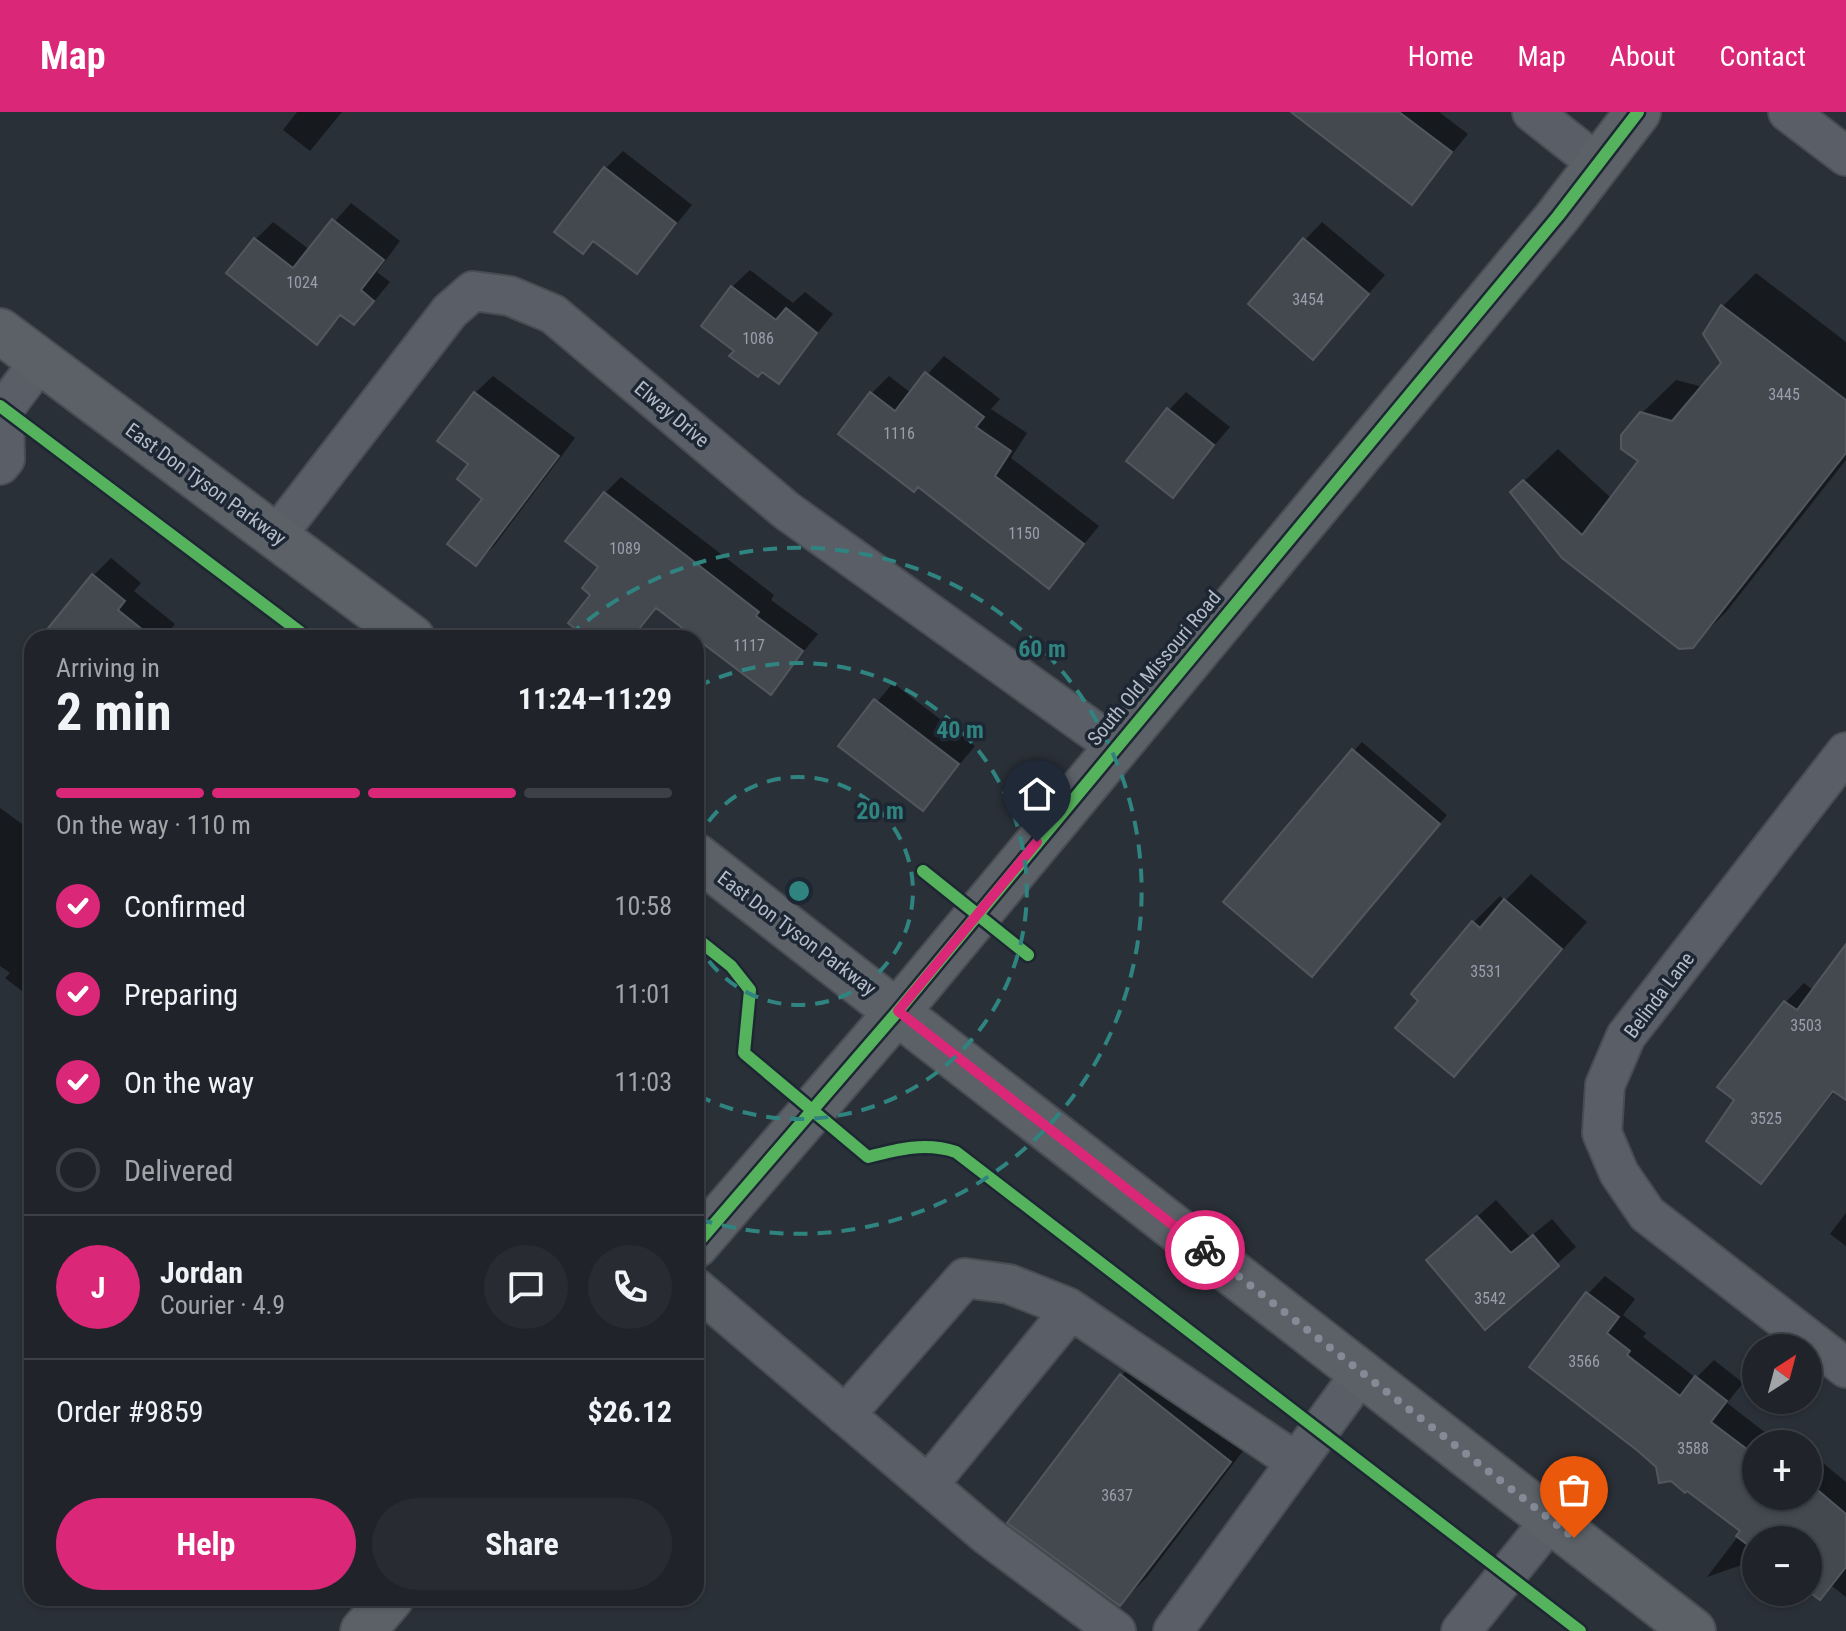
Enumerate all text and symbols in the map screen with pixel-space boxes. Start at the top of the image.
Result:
text: Map [40,34,106,78]
text: Home [1408,40,1473,73]
text: Map [1517,40,1566,73]
text: About [1610,40,1676,73]
text: Contact [1720,40,1806,73]
house number: 1024 [286,273,318,292]
house number: 3454 [1292,290,1324,309]
house number: 1086 [742,329,774,348]
street label: Elway Drive [630,376,714,452]
house number: 3445 [1768,385,1800,404]
street label: East Don Tyson Parkway [121,418,291,550]
house number: 1116 [883,424,915,443]
house number: 1150 [1008,524,1040,543]
house number: 1089 [609,539,641,558]
street label: South Old Missouri Road [1082,586,1226,750]
text: 60 m [1018,635,1066,663]
house number: 1117 [733,636,765,655]
text: Arriving in [56,653,160,683]
text: 11:24–11:29 [518,681,672,716]
text: 2 min [56,682,172,743]
text: 40 m [936,716,984,744]
pin [1003,760,1071,842]
icon: home [1015,772,1059,816]
text: 20 m [856,797,904,825]
text: On the way · 110 m [56,810,251,840]
street label: East Don Tyson Parkway [713,866,881,1000]
centre of rings [785,877,813,905]
icon: check [56,884,100,928]
text: Confirmed [124,889,246,924]
text: 10:58 [615,891,672,921]
street label: Belinda Lane [1619,947,1699,1043]
house number: 3531 [1470,962,1502,981]
icon: check [56,972,100,1016]
text: Preparing [124,977,238,1012]
text: 11:01 [615,979,672,1009]
house number: 3503 [1790,1016,1822,1035]
icon: check [56,1060,100,1104]
text: On the way [124,1065,254,1100]
text: 11:03 [615,1067,672,1097]
house number: 3525 [1750,1109,1782,1128]
text: Delivered [124,1153,233,1188]
courier [1165,1210,1245,1290]
icon: bike [1183,1228,1227,1272]
button: chat [484,1245,568,1329]
button: phone [588,1245,672,1329]
text: Jordan [160,1255,243,1290]
text: J [91,1270,105,1305]
house number: 3542 [1474,1289,1506,1308]
text: Courier · 4.9 [160,1290,285,1320]
north arrow [1742,1334,1822,1414]
map controls [1742,1334,1822,1606]
house number: 3566 [1568,1352,1600,1371]
text: Order #9859 [56,1394,204,1429]
text: $26.12 [587,1394,672,1429]
button: + [1742,1430,1822,1510]
house number: 3588 [1677,1439,1709,1458]
pin [1540,1456,1608,1538]
icon: bag [1552,1468,1596,1512]
house number: 3637 [1101,1486,1133,1505]
button: Help [56,1498,356,1590]
button: Share [372,1498,672,1590]
button: − [1742,1526,1822,1606]

